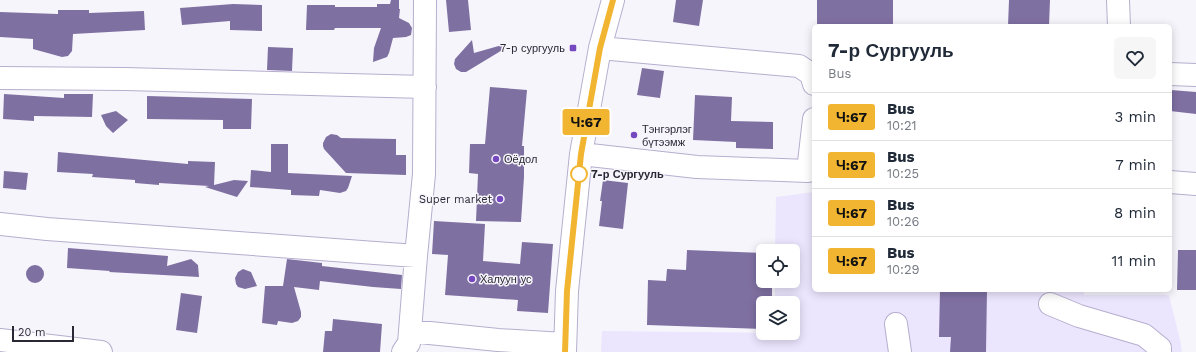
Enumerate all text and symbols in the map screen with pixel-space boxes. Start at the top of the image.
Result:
button: heart [1114,37,1156,79]
text: 7-р Сургууль [828,39,954,62]
place label: 7-р сургууль [500,42,565,55]
marker: 7-р сургууль [568,43,578,53]
text: Bus [828,66,851,81]
text: Bus [887,100,914,118]
text: 3 min [1115,108,1156,126]
line badge: Ч:67 [558,109,614,135]
text: Ч:67 [836,109,867,125]
text: Ч:67 [571,114,601,130]
text: 10:21 [887,118,917,133]
place label: Тэнгэрлэг бүтээмж [642,123,692,149]
marker: Тэнгэрлэг бүтээмж [629,130,639,140]
text: Bus [887,148,914,166]
place label: Оёдол [504,153,537,166]
marker: Оёдол [491,154,501,164]
text: 7 min [1115,156,1156,174]
text: Ч:67 [836,157,867,173]
marker: 7-р Сургууль [570,165,588,183]
text: 10:25 [887,166,919,181]
place label: 7-р Сургууль [591,168,664,181]
place label: Super market [419,193,492,206]
marker: Super market [495,194,505,204]
text: Bus [887,196,914,214]
text: 8 min [1114,204,1156,222]
text: Ч:67 [836,205,867,221]
text: 10:26 [887,214,919,229]
map controls [756,244,800,340]
button: locate [756,244,800,288]
text: Bus [887,244,914,262]
text: 11 min [1112,252,1156,270]
text: Ч:67 [836,253,867,269]
text: 10:29 [887,262,920,277]
place label: Халуун ус [480,273,532,286]
marker: Халуун ус [467,274,477,284]
button: layers [756,296,800,340]
scale bar [12,324,74,343]
text: 20 m [18,326,46,339]

